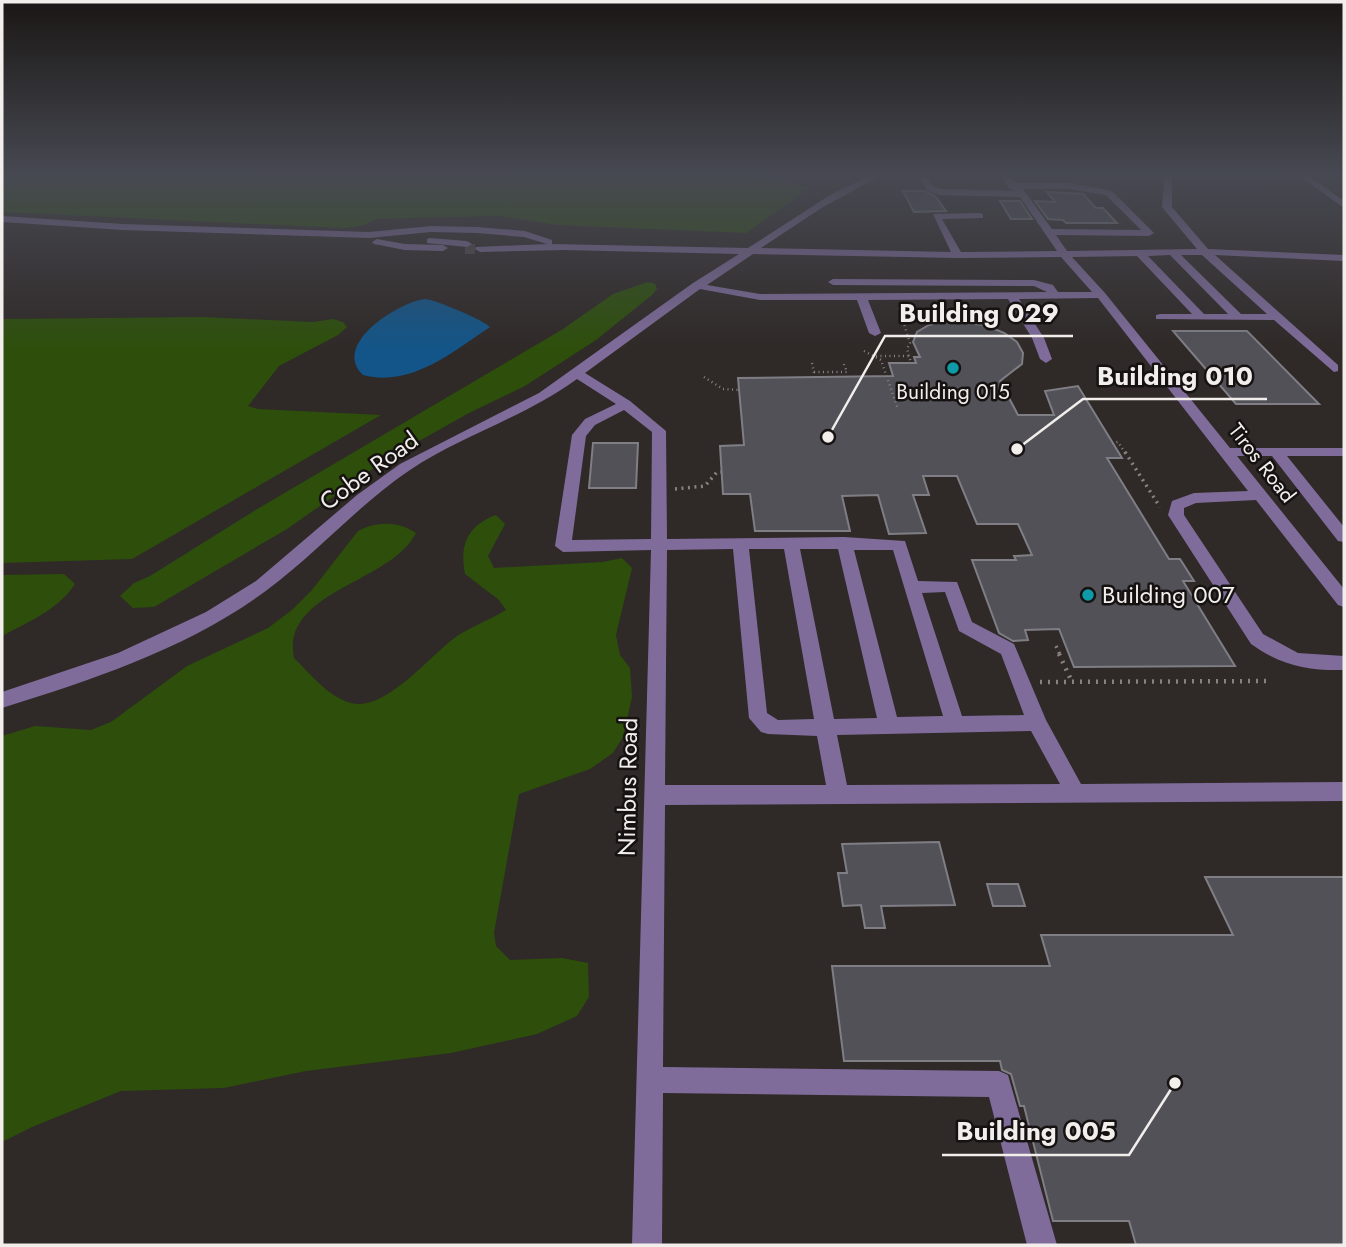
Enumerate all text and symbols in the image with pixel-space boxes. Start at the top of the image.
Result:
callout: Building 029 [885,289,1073,336]
text: Building 029 [899,294,1059,332]
callout: Building 010 [1083,352,1267,399]
text: Building 010 [1097,357,1253,395]
marker: Building 015 [945,360,961,376]
place label: Building 015 [896,377,1010,407]
street label: Tiros Road [1221,417,1303,509]
street label: Cobe Road [312,423,425,518]
place label: Building 007 [1102,577,1235,612]
marker: Building 007 [1080,587,1096,603]
street label: Nimbus Road [609,717,646,857]
callout: Building 005 [942,1108,1129,1155]
text: Building 005 [956,1112,1116,1150]

